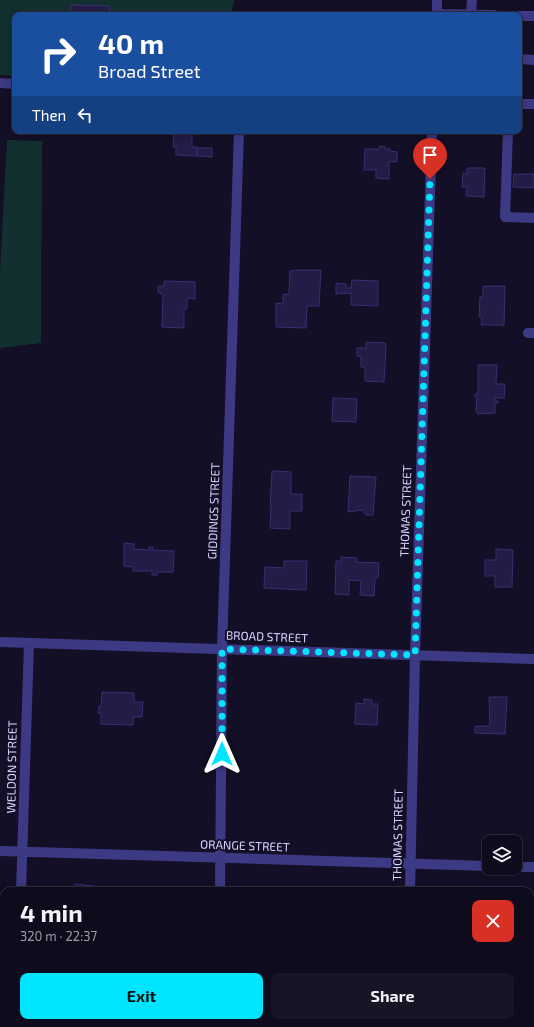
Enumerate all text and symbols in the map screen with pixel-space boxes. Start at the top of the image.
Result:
text: 40 m [98,26,164,60]
icon: right [32,28,84,80]
text: Broad Street [98,60,201,82]
icon: left [74,104,96,126]
text: Then [32,106,66,124]
pin [413,138,447,179]
icon: arrive [419,144,441,166]
street label: GIDDINGS STREET [204,462,222,560]
street label: THOMAS STREET [396,465,414,557]
street label: BROAD STREET [226,628,309,644]
street label: WELDON STREET [3,720,19,814]
position arrow [201,733,243,775]
street label: THOMAS STREET [389,789,405,881]
map controls [482,835,522,875]
button: layers [482,835,522,875]
street label: ORANGE STREET [200,836,290,854]
text: 4 min [20,898,83,927]
button: close [472,900,514,942]
text: 320 m · 22:37 [20,928,97,944]
button: Exit [20,973,263,1019]
button: Share [271,973,514,1019]

